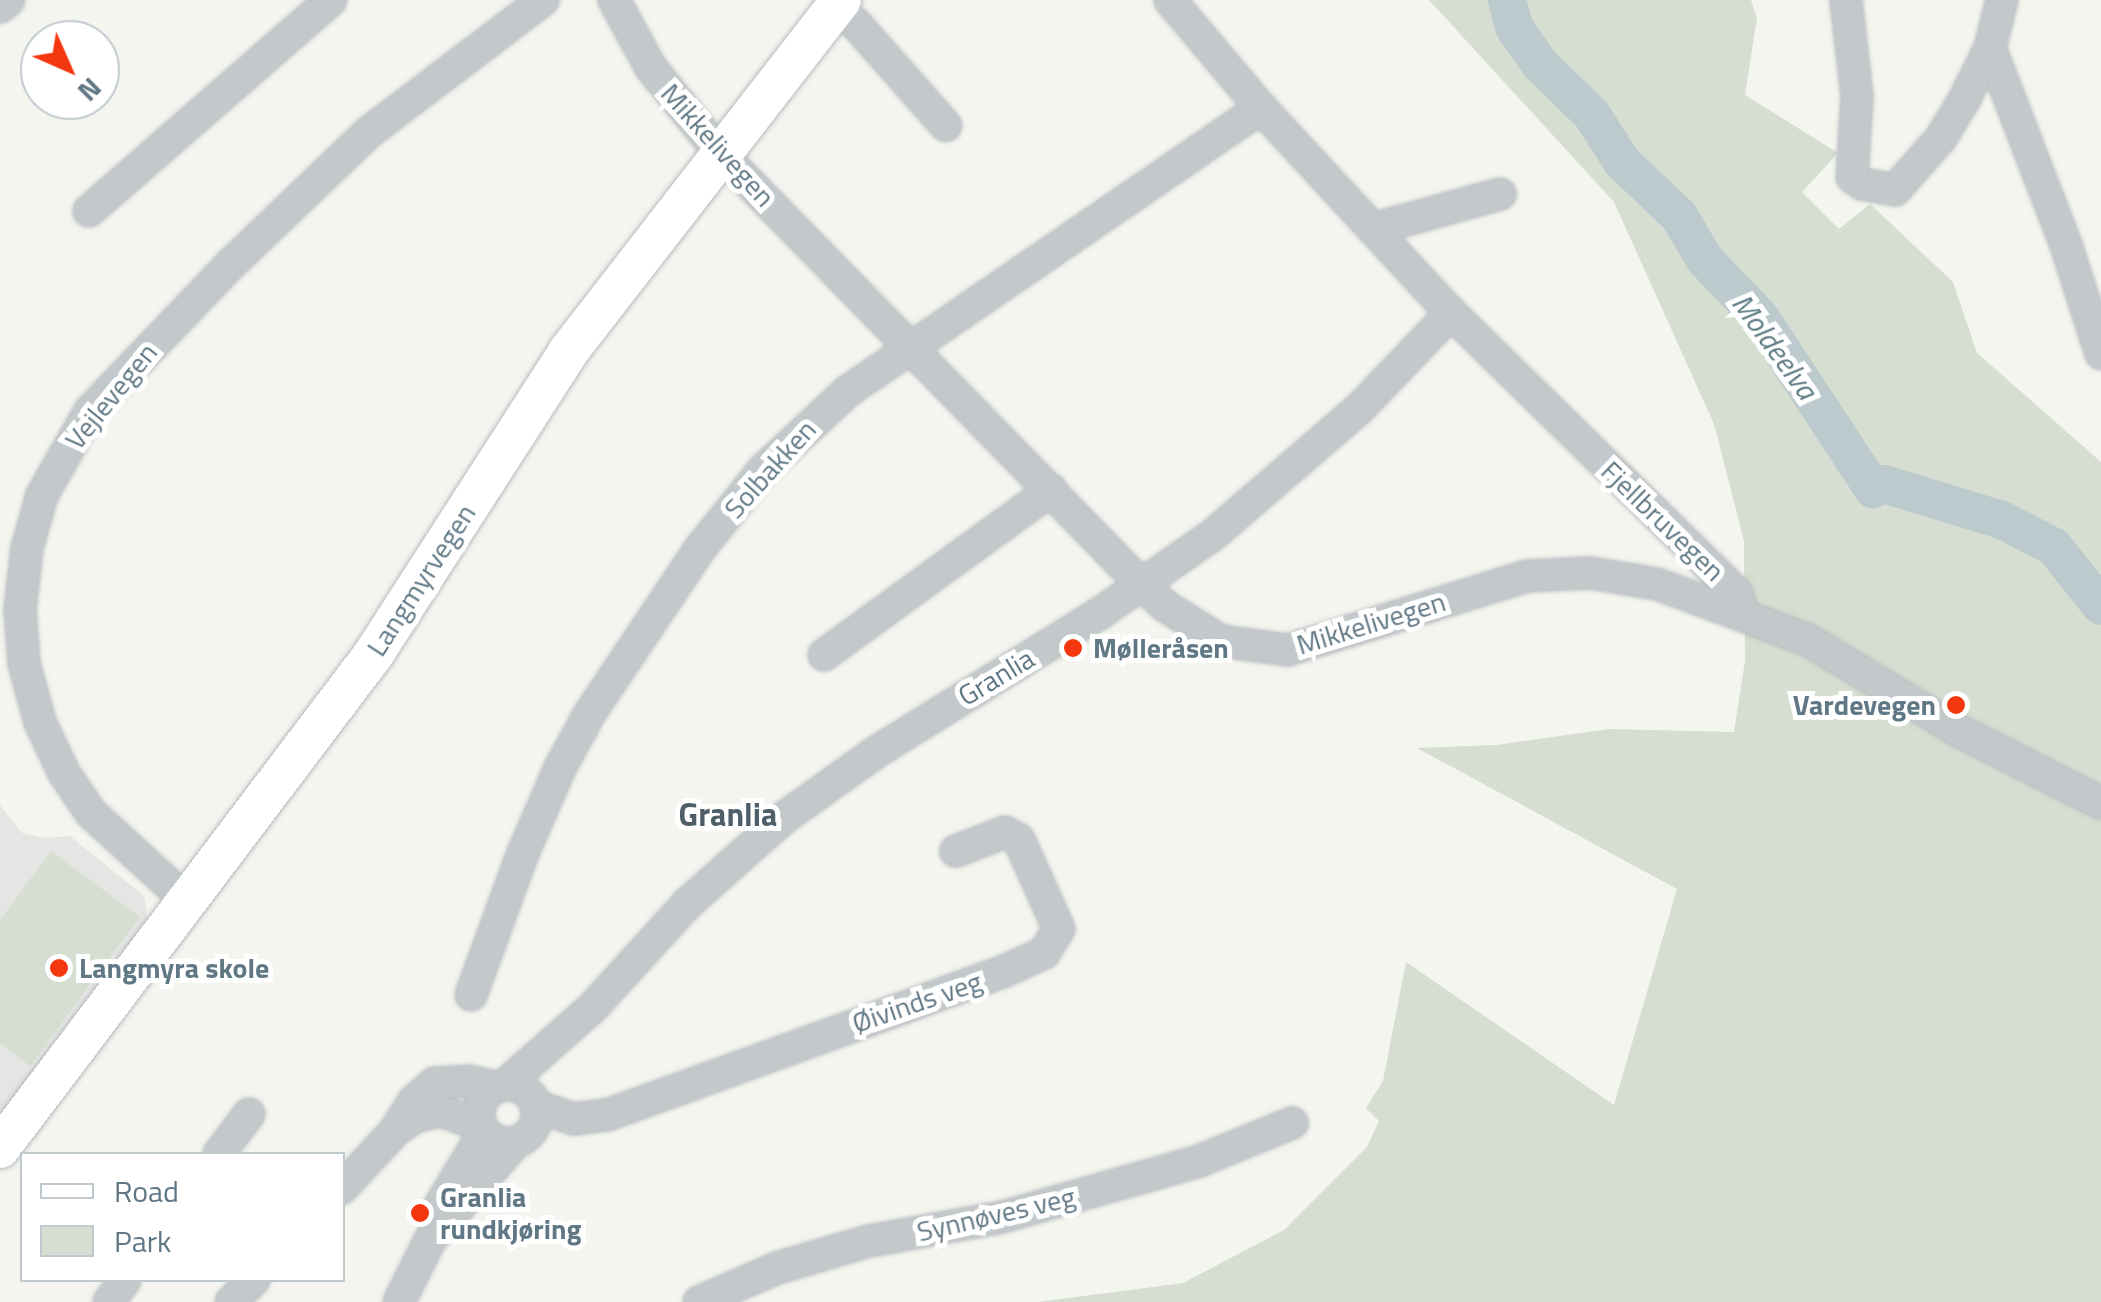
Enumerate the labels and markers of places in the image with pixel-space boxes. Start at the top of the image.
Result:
place label: Mølleråsen [1093,631,1229,665]
marker: Mølleråsen [1062,637,1084,659]
place label: Vardevegen [1793,688,1936,722]
marker: Vardevegen [1945,694,1967,716]
place label: Langmyra skole [79,951,269,985]
marker: Langmyra skole [48,957,70,979]
place label: Granlia rundkjøring [440,1180,581,1246]
marker: Granlia rundkjøring [409,1202,431,1224]

